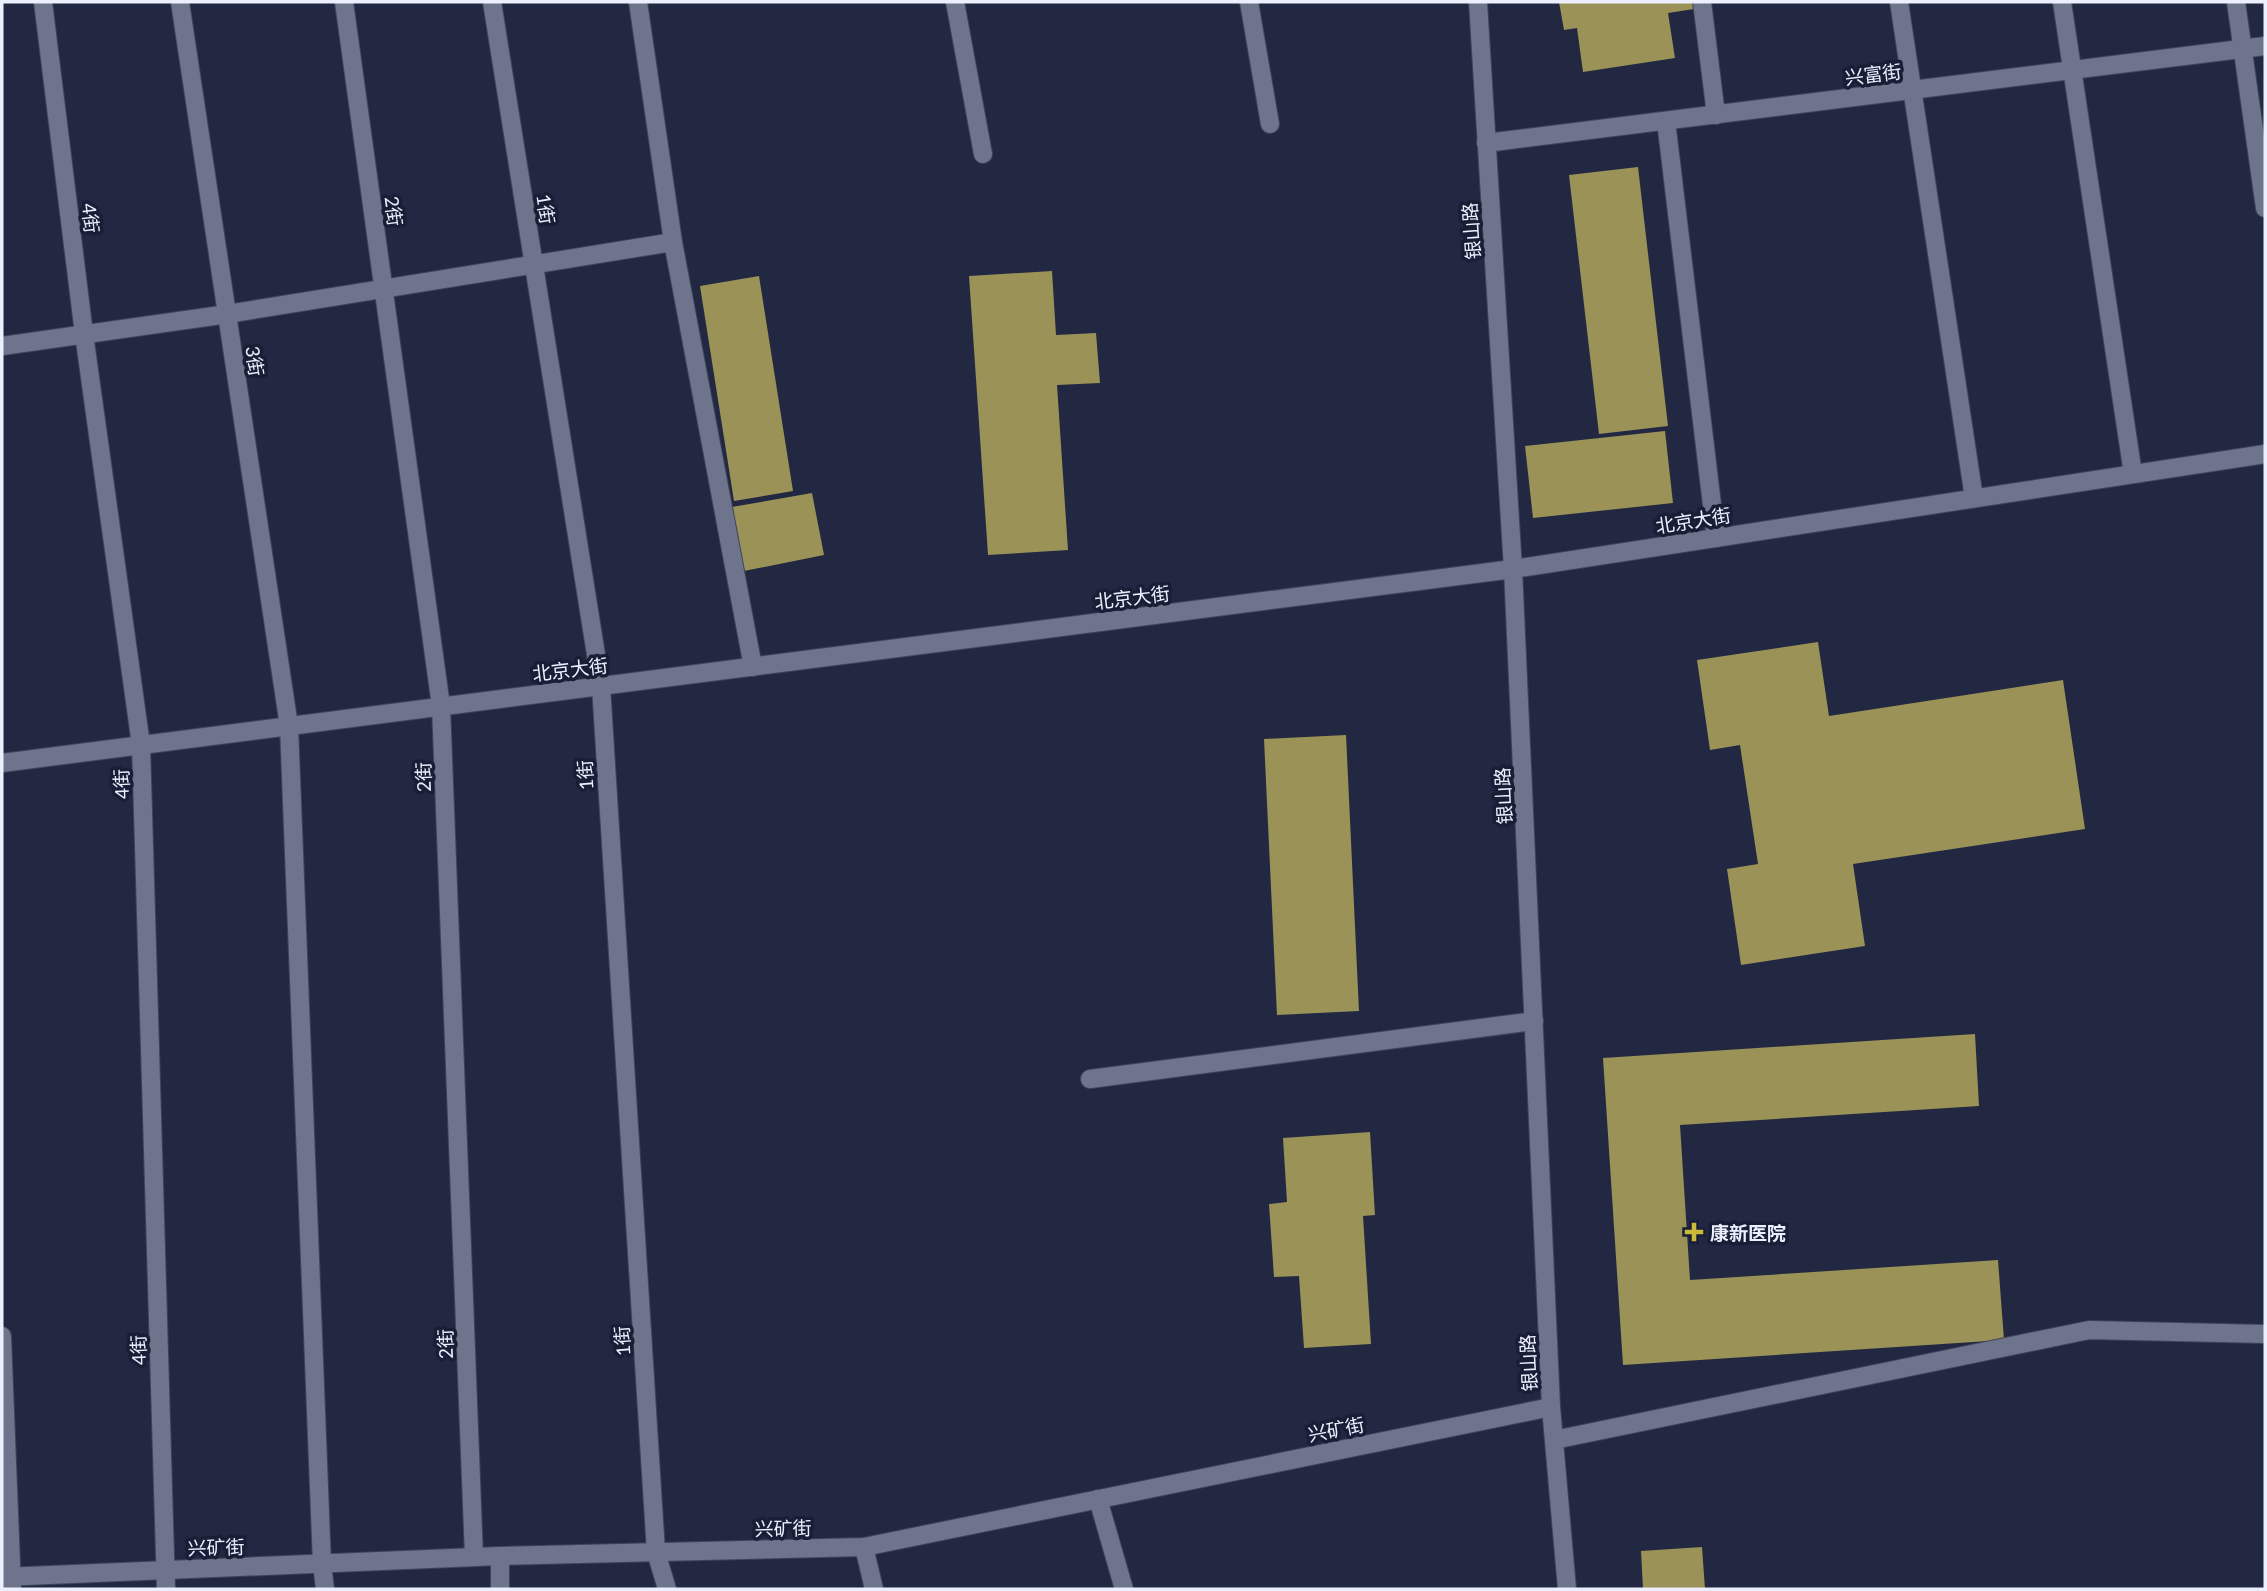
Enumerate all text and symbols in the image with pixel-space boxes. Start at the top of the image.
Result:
street label: 兴富街 [1843,59,1903,89]
street label: 1街 [532,192,560,226]
street label: 2街 [381,195,407,227]
street label: 4街 [78,202,104,234]
street label: 银山路 [1458,202,1484,260]
street label: 3街 [241,344,269,378]
street label: 北京大街 [1654,503,1732,537]
street label: 北京大街 [1093,581,1171,613]
street label: 北京大街 [531,653,609,685]
street label: 1街 [572,759,598,791]
street label: 2街 [411,762,435,792]
street label: 银山路 [1490,767,1516,825]
street label: 4街 [109,769,133,799]
place label: 康新医院 [1710,1221,1786,1244]
marker: 康新医院 [1684,1222,1704,1242]
street label: 1街 [609,1325,635,1357]
street label: 2街 [433,1329,457,1359]
street label: 银山路 [1515,1334,1541,1392]
street label: 4街 [126,1335,150,1365]
street label: 兴矿街 [1306,1412,1366,1446]
street label: 兴矿街 [754,1516,812,1540]
street label: 兴矿街 [187,1535,245,1559]

